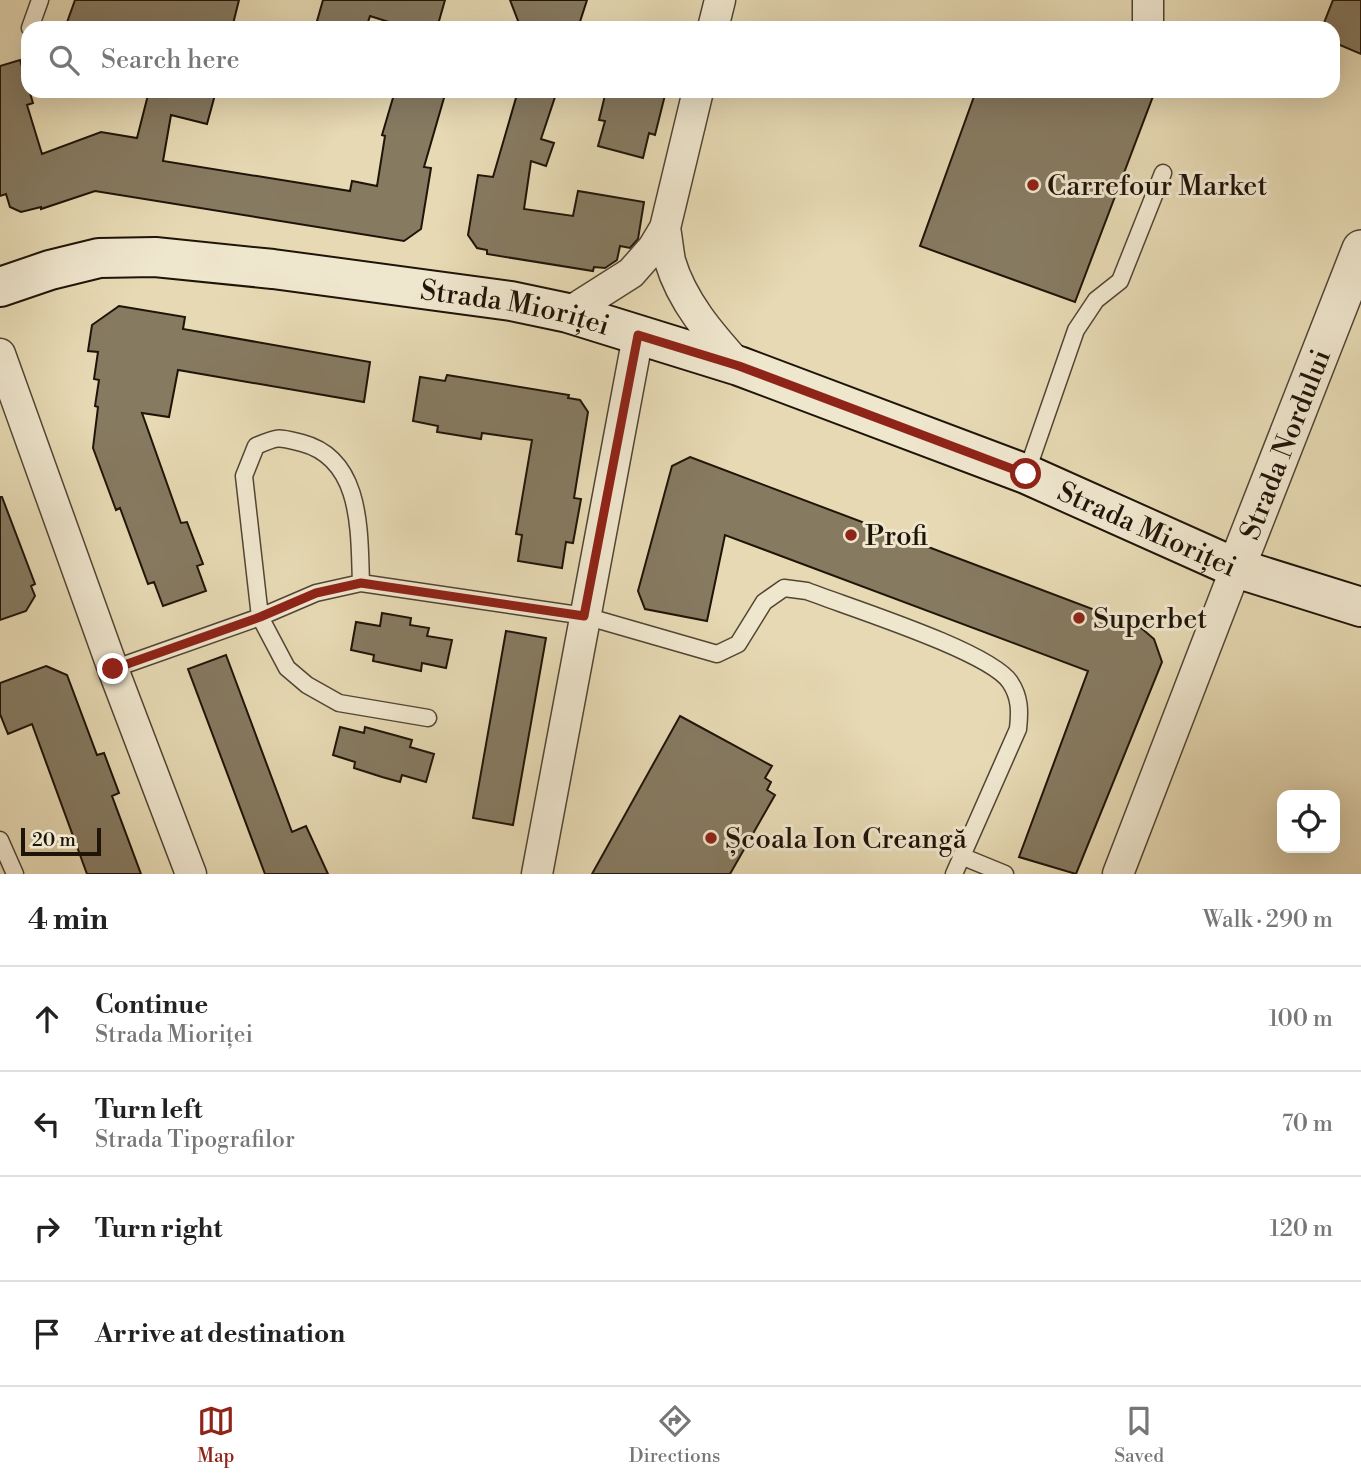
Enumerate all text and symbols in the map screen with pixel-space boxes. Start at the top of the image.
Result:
search box [21,21,1340,98]
icon: search [45,41,83,79]
text: Search here [101,44,240,76]
place label: Carrefour Market [1047,169,1267,204]
marker: Carrefour Market [1025,177,1041,193]
street label: Strada Mioriței [418,273,614,344]
street label: Strada Nordului [1233,345,1339,545]
route start [1010,458,1041,489]
street label: Strada Mioriței [1052,474,1242,585]
place label: Profi [865,519,928,554]
marker: Profi [843,527,859,543]
place label: Superbet [1093,602,1207,637]
marker: Superbet [1071,610,1087,626]
route end [97,653,128,684]
map controls [1277,790,1340,853]
button: locate [1277,790,1340,853]
place label: Școala Ion Creangă [725,822,968,857]
scale bar [21,825,102,857]
text: 20 m [32,828,76,852]
marker: Școala Ion Creangă [703,830,719,846]
text: 4 min [28,901,108,939]
text: Walk · 290 m [1203,906,1333,934]
text: Continue [95,989,208,1021]
icon: ahead [28,1000,66,1038]
text: 100 m [1268,1005,1333,1033]
text: Strada Mioriței [95,1021,253,1049]
text: Turn left [95,1094,203,1126]
icon: left [28,1105,66,1143]
text: 70 m [1282,1110,1333,1138]
text: Strada Tipografilor [95,1126,295,1154]
icon: right [28,1210,66,1248]
text: Turn right [95,1213,223,1245]
text: 120 m [1269,1215,1333,1243]
icon: arrive [28,1315,66,1353]
text: Arrive at destination [95,1318,345,1350]
tab: Map [197,1402,235,1468]
tab: Directions [629,1402,720,1468]
tab: Saved [1114,1402,1164,1468]

